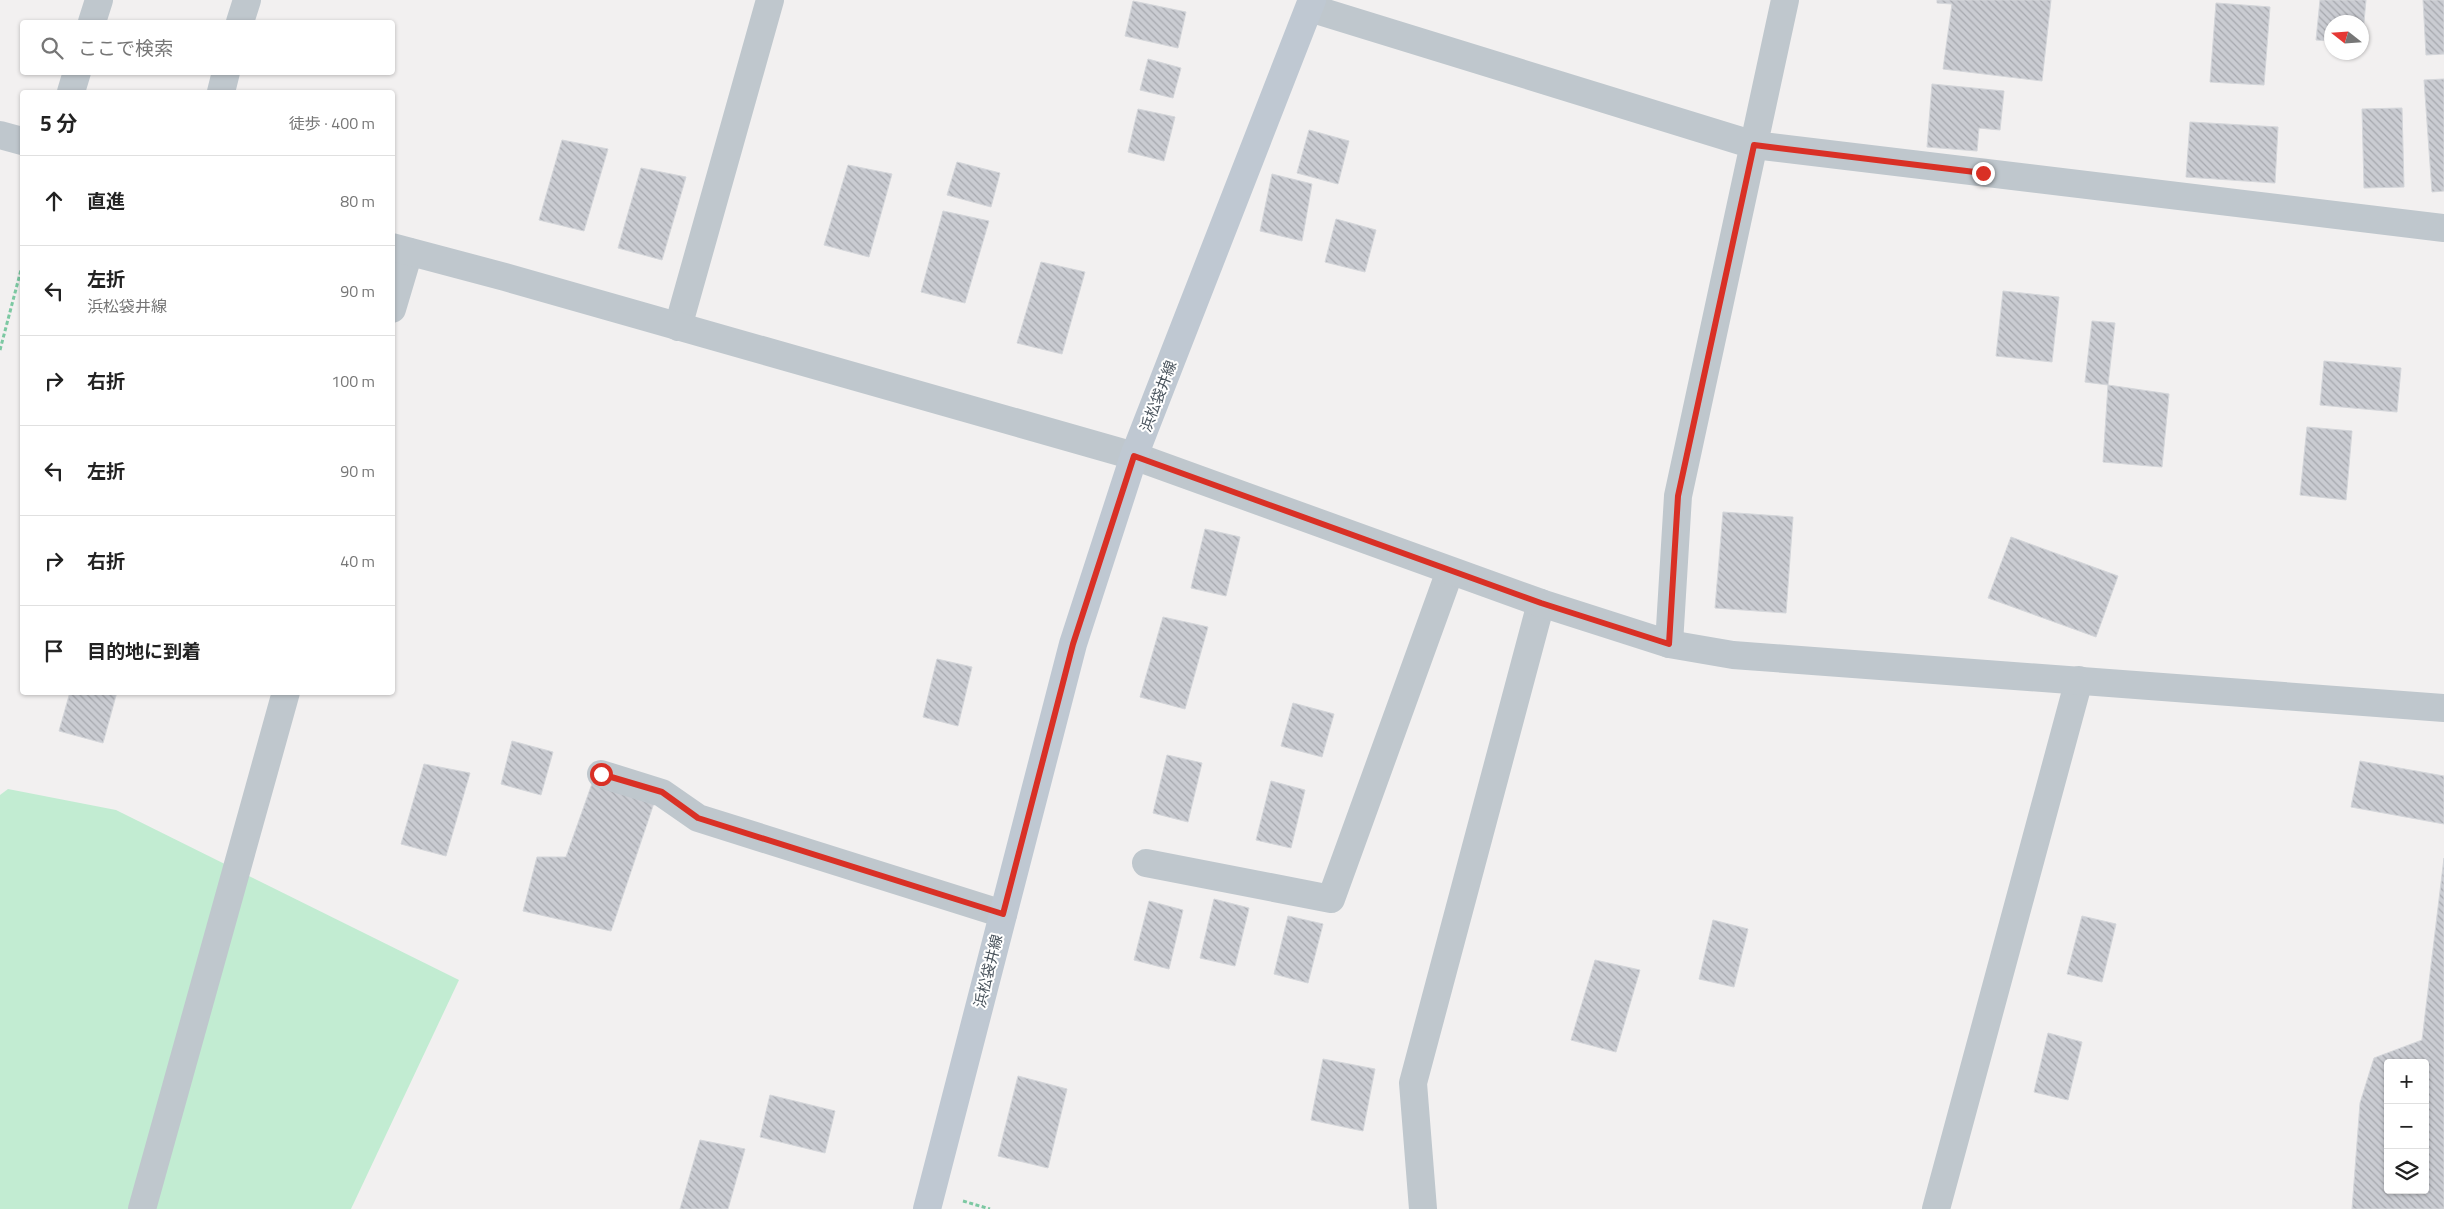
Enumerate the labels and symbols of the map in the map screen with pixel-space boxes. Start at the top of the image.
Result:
north arrow [2324,15,2369,60]
route end [1972,162,1995,185]
street label: 浜松袋井線 [1134,357,1182,435]
route start [590,763,613,786]
street label: 浜松袋井線 [968,932,1008,1010]

